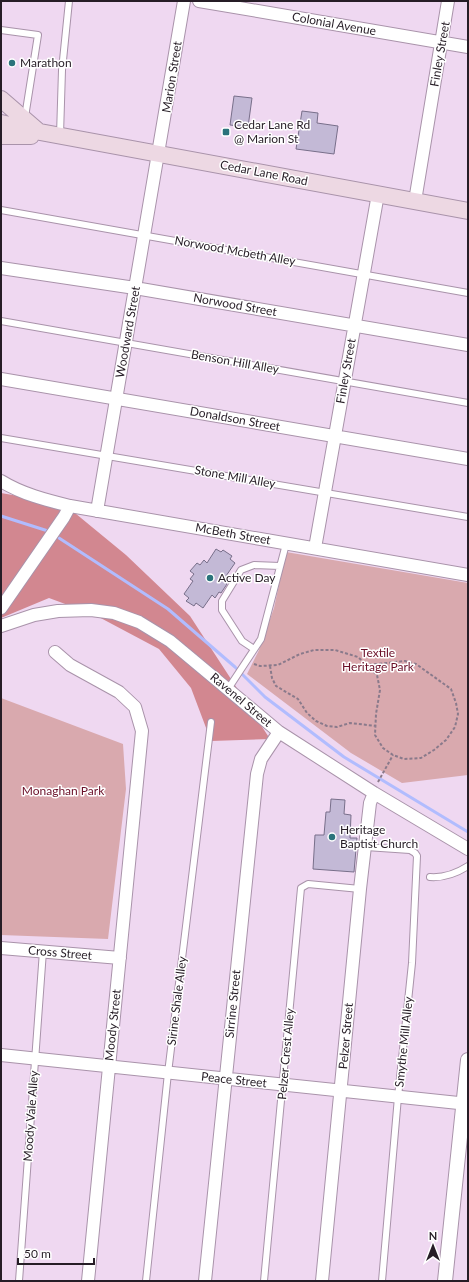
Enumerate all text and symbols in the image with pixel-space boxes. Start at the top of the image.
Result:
street label: Colonial Avenue [291,9,377,38]
street label: Finley Street [426,19,453,88]
street label: Marion Street [158,39,185,114]
place label: Marathon [20,55,72,70]
marker: Marathon [7,58,17,68]
place label: Cedar Lane Rd @ Marion St [234,117,310,146]
marker: Cedar Lane Rd @ Marion St [221,127,231,137]
street label: Cedar Lane Road [219,157,309,188]
street label: Norwood Mcbeth Alley [174,232,297,269]
street label: Woodward Street [112,284,143,379]
street label: Norwood Street [192,290,279,319]
street label: Finley Street [332,336,359,405]
street label: Benson Hill Alley [190,346,281,377]
street label: Donaldson Street [189,403,282,434]
street label: Stone Mill Alley [193,462,277,491]
street label: McBeth Street [194,520,273,548]
place label: Active Day [218,570,276,585]
marker: Active Day [205,573,215,583]
park label: Textile Heritage Park [342,645,415,674]
street label: Ravenel Street [207,669,276,730]
park label: Monaghan Park [22,783,105,798]
place label: Heritage Baptist Church [340,822,418,851]
marker: Heritage Baptist Church [327,832,337,842]
street label: Cross Street [28,942,93,963]
street label: Sirine Shale Alley [164,955,190,1046]
street label: Sirrine Street [221,968,244,1039]
street label: Moody Street [101,988,124,1061]
street label: Smythe Mill Alley [391,995,416,1088]
street label: Pelzer Street [335,1001,356,1070]
street label: Pelzer Crest Alley [274,1007,297,1100]
street label: Moody Vale Alley [20,1069,41,1162]
street label: Peace Street [201,1069,268,1090]
north arrow [413,1226,453,1266]
text: N [429,1229,437,1242]
scale bar [18,1240,94,1266]
text: 50 m [24,1246,51,1261]

